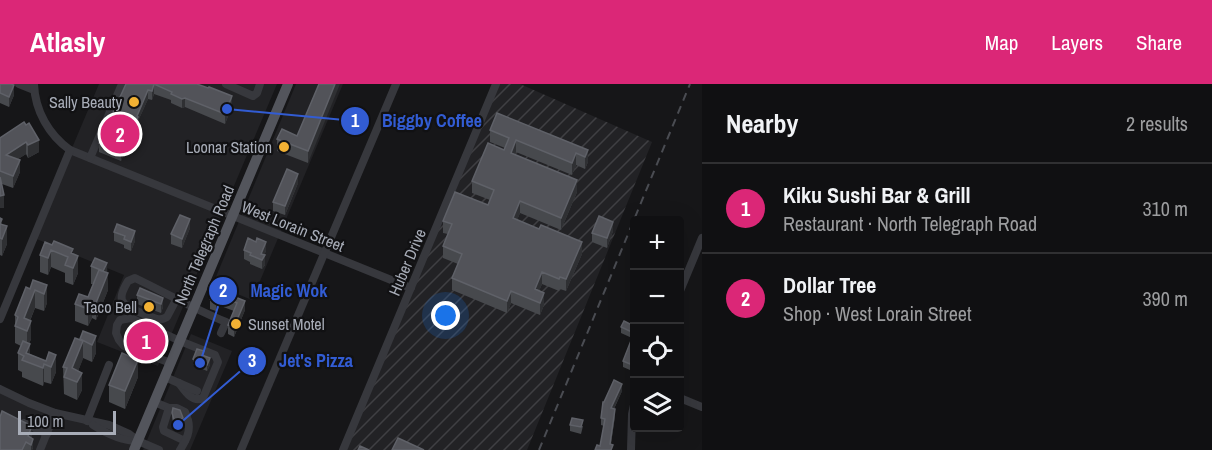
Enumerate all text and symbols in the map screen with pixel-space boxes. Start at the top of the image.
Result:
text: Atlasly [30,23,105,61]
text: Map [985,28,1018,57]
text: Layers [1051,28,1103,57]
text: Share [1136,28,1182,57]
place label: Sally Beauty [49,91,122,113]
marker: Sally Beauty [127,95,141,109]
callout: Biggby Coffee [340,103,494,139]
text: Nearby [726,106,798,141]
text: 1 [351,108,360,133]
text: Biggby Coffee [382,108,482,133]
text: 2 results [1126,110,1188,137]
pin: 2 [100,112,140,156]
place label: Loonar Station [186,136,272,158]
marker: Loonar Station [277,140,291,154]
text: Kiku Sushi Bar & Grill [783,180,971,210]
street label: North Telegraph Road [169,182,239,308]
street label: West Lorain Street [238,195,348,257]
text: 1 [741,195,750,222]
text: 310 m [1142,195,1188,222]
text: Restaurant · North Telegraph Road [783,210,1037,237]
map controls [630,216,684,432]
button: + [630,216,684,270]
street label: Huber Drive [383,225,431,299]
button: − [630,270,684,324]
text: Dollar Tree [783,270,876,300]
callout: Magic Wok [208,273,339,309]
text: 2 [219,278,227,303]
text: Magic Wok [251,278,328,303]
text: 2 [741,285,750,312]
text: 390 m [1142,285,1188,312]
place label: Taco Bell [84,296,137,318]
marker: Taco Bell [142,300,156,314]
text: Shop · West Lorain Street [783,300,971,327]
your location [431,301,460,330]
place label: Sunset Motel [248,313,325,335]
marker: Sunset Motel [229,317,243,331]
pin: 1 [126,318,166,364]
button: locate [630,324,684,378]
callout: Jet's Pizza [237,343,366,379]
text: 3 [248,348,256,373]
text: Jet's Pizza [279,348,354,373]
button: layers [630,378,684,432]
scale bar [18,408,116,436]
text: 100 m [27,410,63,432]

